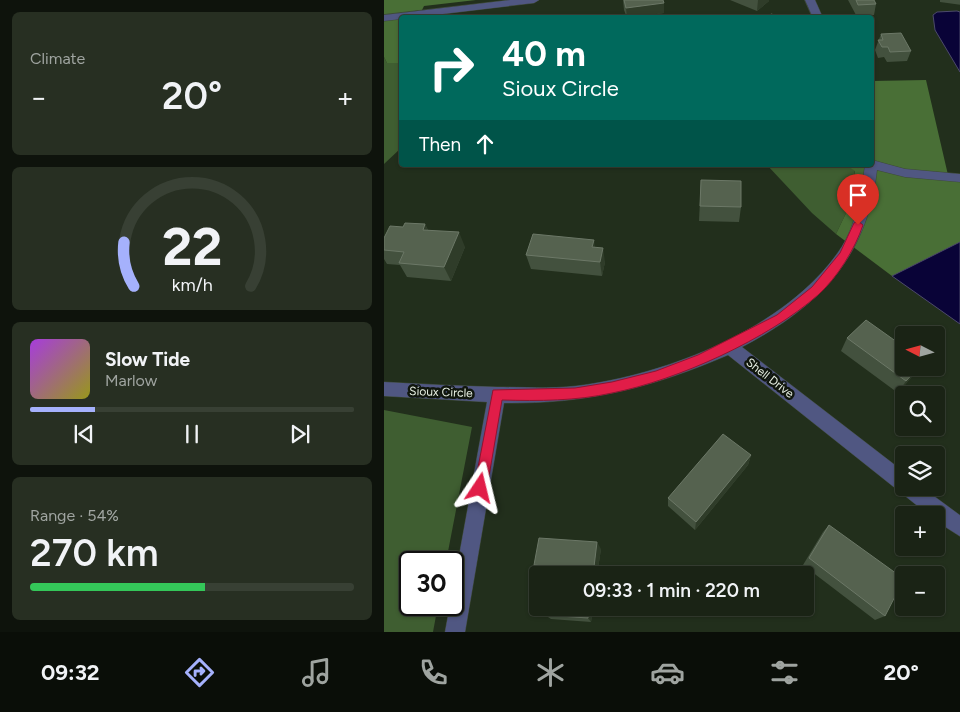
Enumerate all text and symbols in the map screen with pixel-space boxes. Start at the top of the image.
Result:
text: 40 m [502,33,586,75]
icon: right [419,35,484,100]
text: Climate [30,49,85,68]
text: 20° [162,73,222,119]
text: Sioux Circle [502,75,619,102]
text: − [30,80,47,114]
text: + [337,80,354,114]
icon: ahead [471,130,499,158]
text: Then [419,133,461,156]
pin [837,174,879,225]
icon: arrive [844,181,872,209]
text: 22 [162,216,222,278]
text: km/h [172,274,212,295]
north arrow [895,326,945,376]
map controls [895,326,945,616]
text: Slow Tide [105,348,190,371]
street label: Shell Drive [743,355,797,401]
text: Marlow [105,371,157,390]
street label: Sioux Circle [409,384,473,400]
button: search [895,386,945,436]
icon: previous [70,420,98,448]
icon: pause [178,420,206,448]
icon: next [286,420,314,448]
button: layers [895,446,945,496]
position arrow [453,461,505,513]
text: Range · 54% [30,506,119,525]
button: + [895,506,945,556]
text: 270 km [30,530,159,576]
speed limit sign: 30 [399,551,464,616]
button: − [895,566,945,616]
text: 09:33 · 1 min · 220 m [583,579,760,602]
icon: directions [182,655,217,690]
icon: music [299,655,334,690]
icon: phone [416,655,451,690]
icon: climate [533,655,568,690]
icon: car [650,655,685,690]
icon: filters [767,655,802,690]
text: 09:32 [41,659,100,686]
text: 20° [884,659,919,686]

